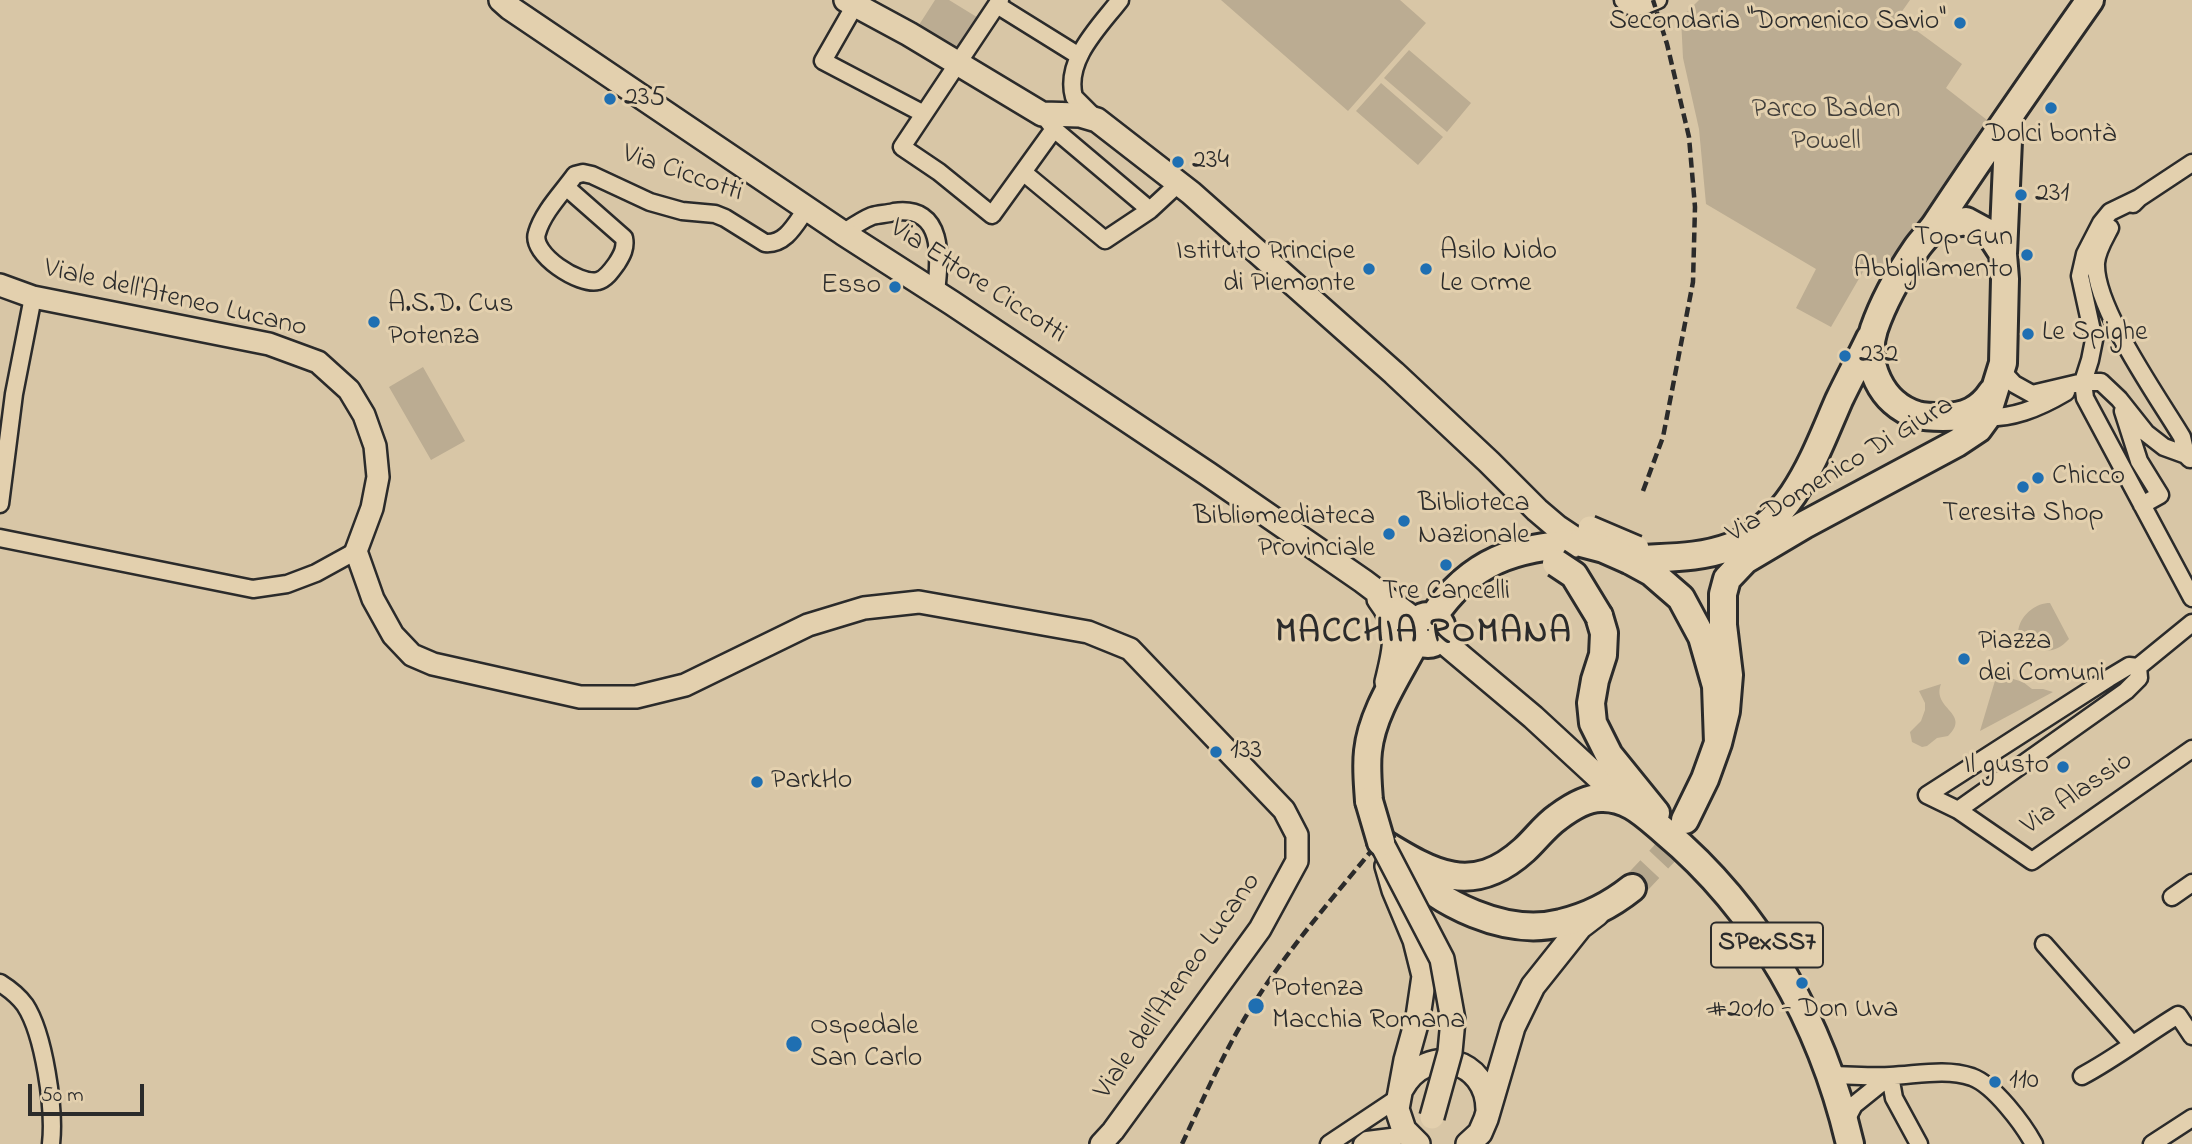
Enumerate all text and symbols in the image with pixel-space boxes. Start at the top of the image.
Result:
place label: Secondaria "Domenico Savio" [1609,6,1946,40]
marker: Secondaria "Domenico Savio" [1952,15,1968,31]
place label: 235 [624,82,665,116]
marker: 235 [602,91,618,107]
park label: Parco Baden Powell [1752,94,1900,160]
marker: Dolci bontà [2043,100,2059,116]
place label: Dolci bontà [1986,119,2116,153]
street label: Via Ciccotti [617,139,747,211]
place label: 234 [1192,145,1229,179]
marker: 234 [1170,154,1186,170]
place label: 231 [2035,178,2069,212]
marker: 231 [2013,187,2029,203]
street label: Via Ettore Ciccotti [882,213,1072,353]
place label: Top Gun Abbigliamento [1854,222,2013,288]
place label: Istituto Principe di Piemonte [1176,236,1355,302]
place label: Asilo Nido Le Orme [1440,236,1557,302]
marker: Top Gun Abbigliamento [2019,247,2035,263]
street label: Viale dell'Ateneo Lucano [40,253,310,347]
marker: Istituto Principe di Piemonte [1361,261,1377,277]
marker: Asilo Nido Le Orme [1418,261,1434,277]
place label: Esso [821,270,881,304]
marker: Esso [887,279,903,295]
place label: A.S.D. Cus Potenza [388,289,513,355]
marker: A.S.D. Cus Potenza [366,314,382,330]
place label: Le Spighe [2042,317,2147,351]
marker: Le Spighe [2020,326,2036,342]
place label: 232 [1859,339,1898,373]
marker: 232 [1837,348,1853,364]
street label: Via Domenico Di Giura [1721,390,1961,552]
place label: Chicco [2052,461,2125,495]
marker: Chicco [2030,470,2046,486]
marker: Teresita Shop [2015,479,2031,495]
place label: Biblioteca Nazionale [1418,488,1530,554]
place label: Teresita Shop [1942,498,2104,532]
place label: Bibliomediateca Provinciale [1193,501,1375,567]
marker: Biblioteca Nazionale [1396,513,1412,529]
marker: Bibliomediateca Provinciale [1381,526,1397,542]
marker: Tre Cancelli [1438,557,1454,573]
place label: Tre Cancelli [1382,576,1510,610]
district label: MACCHIA ROMANA [1277,614,1571,656]
place label: Piazza dei Comuni [1978,626,2105,692]
marker: Piazza dei Comuni [1956,651,1972,667]
place label: 133 [1230,735,1262,769]
marker: 133 [1208,744,1224,760]
street label: Via Alassio [2016,746,2140,844]
place label: Il gusto [1964,750,2049,784]
marker: Il gusto [2055,759,2071,775]
place label: ParkHo [771,765,852,799]
marker: ParkHo [749,774,765,790]
street label: Viale dell'Ateneo Lucano [1088,867,1270,1107]
road number: SPexSS7 [1711,922,1823,968]
place label: Potenza Macchia Romana [1272,973,1465,1039]
marker: #2010 - Don Uva [1794,975,1810,991]
place label: #2010 - Don Uva [1706,994,1898,1028]
marker: Potenza Macchia Romana [1246,996,1266,1016]
place label: Ospedale San Carlo [810,1011,922,1077]
marker: Ospedale San Carlo [784,1034,804,1054]
place label: 110 [2009,1065,2039,1099]
scale bar [32,1070,147,1114]
marker: 110 [1987,1074,2003,1090]
text: 50 m [41,1081,84,1111]

